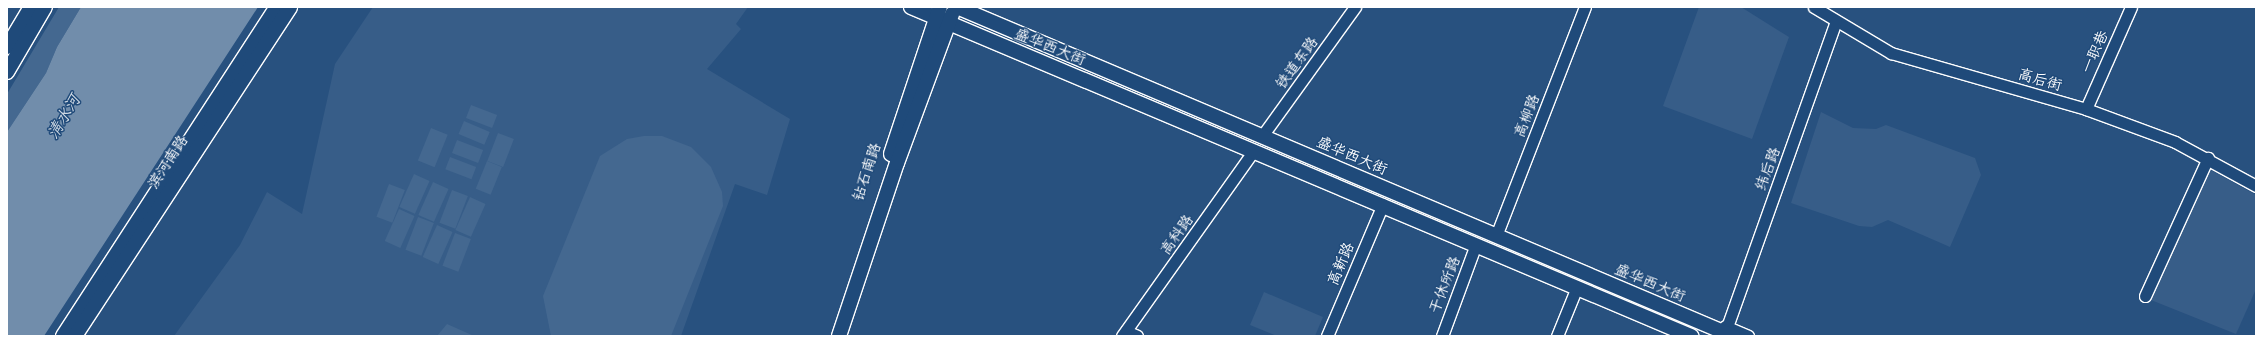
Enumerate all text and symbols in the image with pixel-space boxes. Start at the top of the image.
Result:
street label: 盛华西大街 [1012,25,1088,69]
street label: 一职巷 [2078,28,2112,76]
street label: 铁道东路 [1272,33,1322,93]
street label: 高后街 [2016,65,2064,95]
water label: 清水河 [43,91,85,143]
street label: 高柳路 [1511,92,1543,140]
street label: 滨河南路 [144,132,192,192]
street label: 盛华西大街 [1314,133,1390,179]
street label: 钻石南路 [849,141,885,203]
street label: 纬后路 [1752,145,1784,193]
street label: 高科路 [1157,211,1197,259]
street label: 高新路 [1324,240,1358,288]
street label: 干休所路 [1426,254,1464,316]
street label: 盛华西大街 [1612,260,1688,306]

